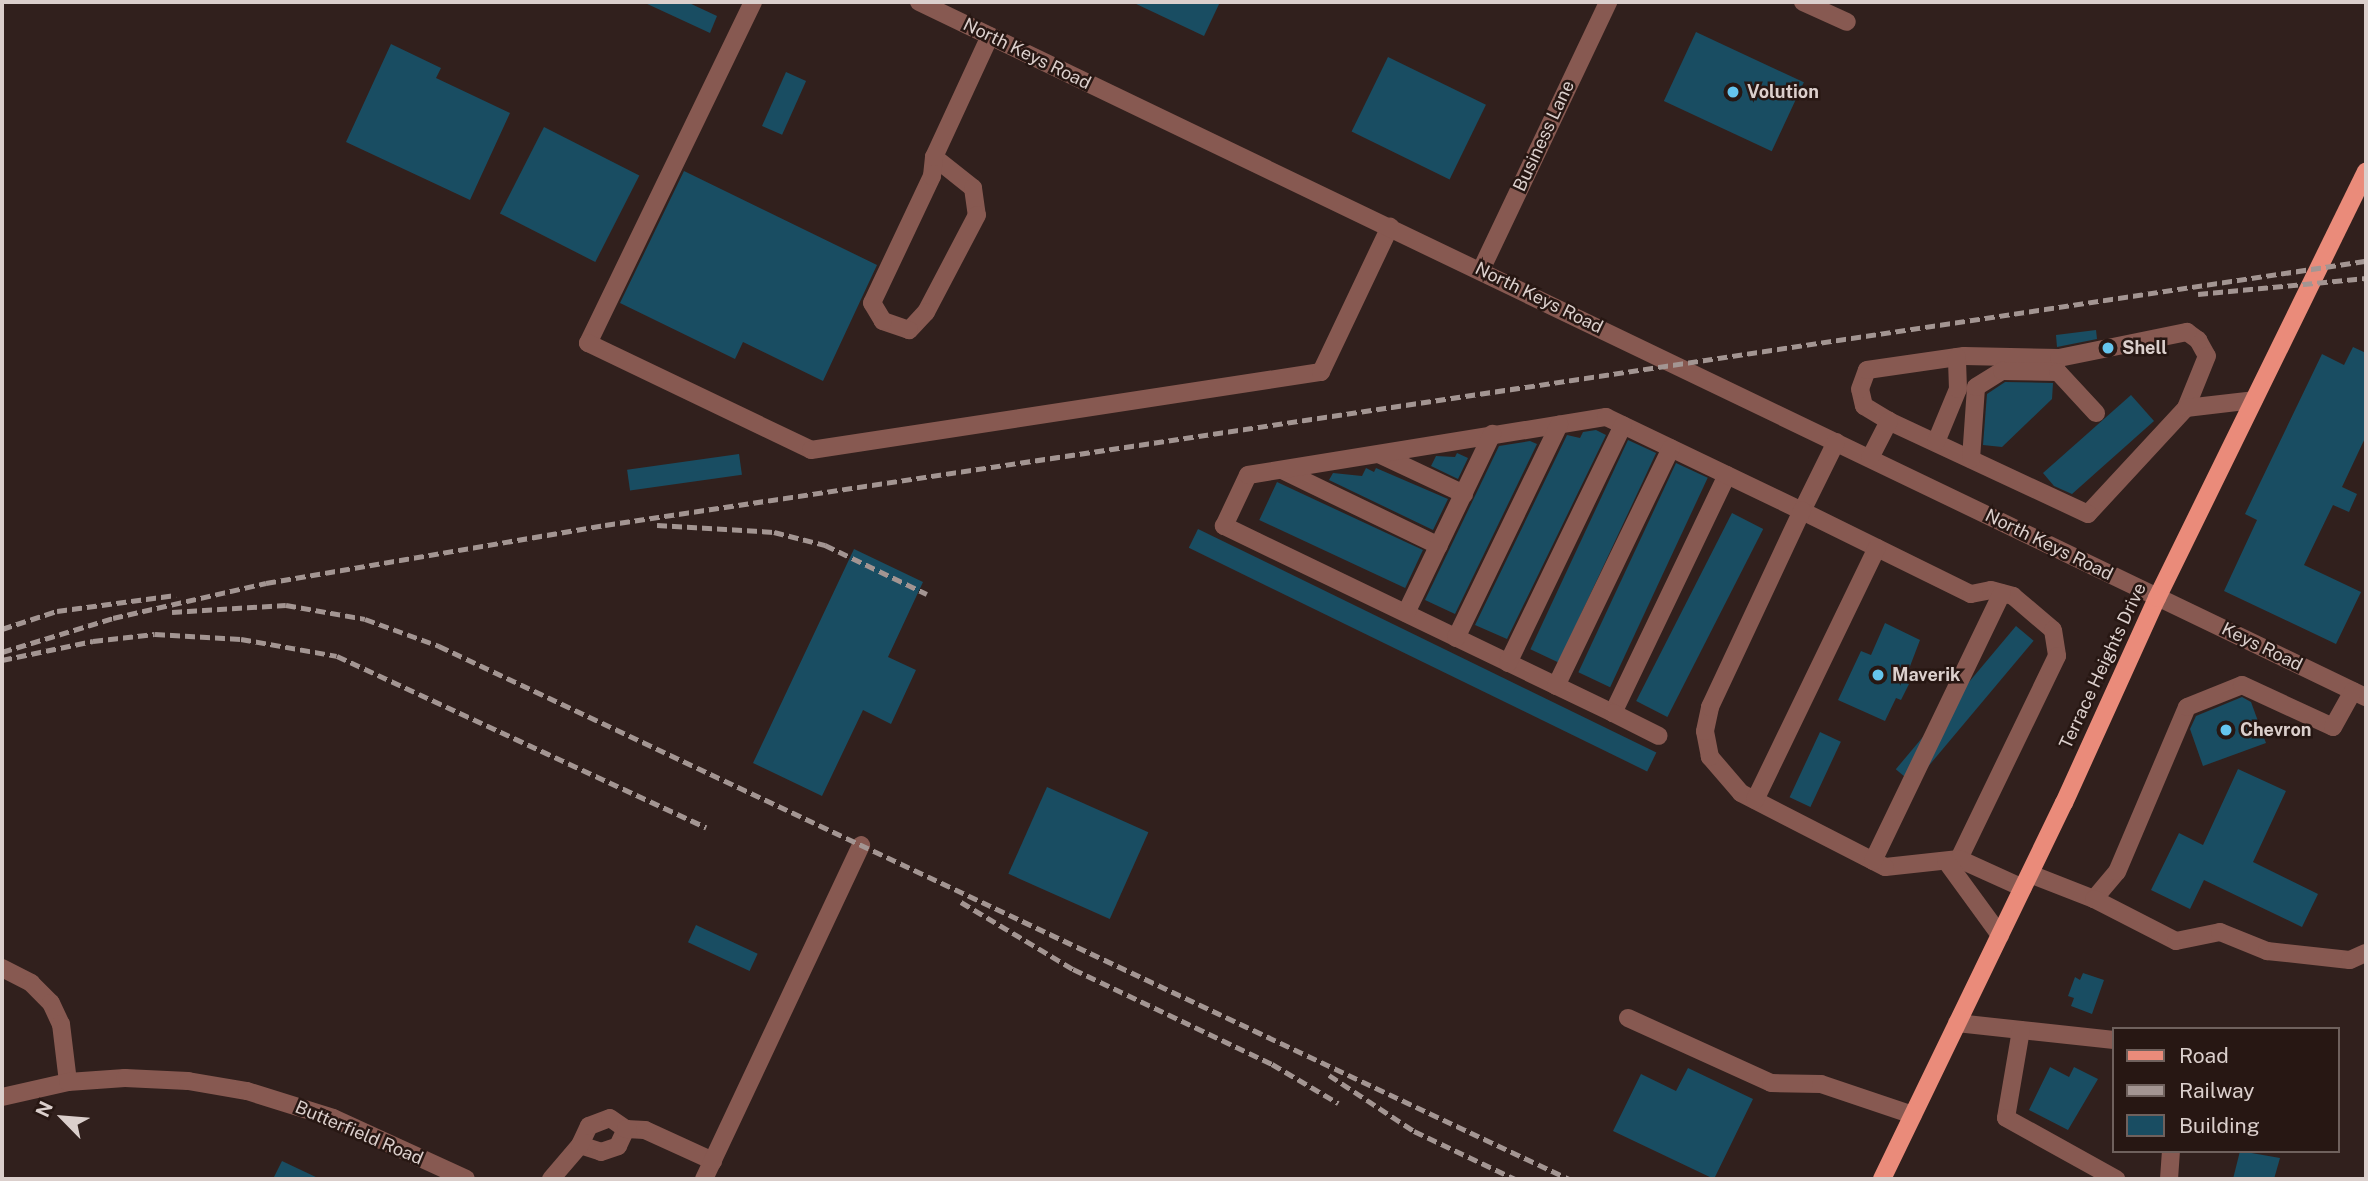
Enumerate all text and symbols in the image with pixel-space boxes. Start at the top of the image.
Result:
street label: North Keys Road [960,14,1094,94]
street label: Business Lane [1509,77,1579,195]
place label: Volution [1747,81,1819,103]
marker: Volution [1725,84,1741,100]
street label: North Keys Road [1472,258,1606,338]
place label: Shell [2122,337,2167,359]
marker: Shell [2100,340,2116,356]
street label: North Keys Road [1982,505,2116,585]
street label: Terrace Heights Drive [2055,580,2151,752]
street label: Keys Road [2218,618,2306,676]
place label: Maverik [1892,664,1961,686]
marker: Maverik [1870,667,1886,683]
place label: Chevron [2240,719,2311,741]
marker: Chevron [2218,722,2234,738]
legend [2112,1027,2340,1153]
text: Road [2179,1043,2229,1068]
text: Railway [2179,1078,2255,1103]
north arrow [28,1083,98,1153]
street label: Butterfield Road [292,1096,426,1170]
text: N [31,1098,57,1121]
text: Building [2179,1113,2260,1138]

